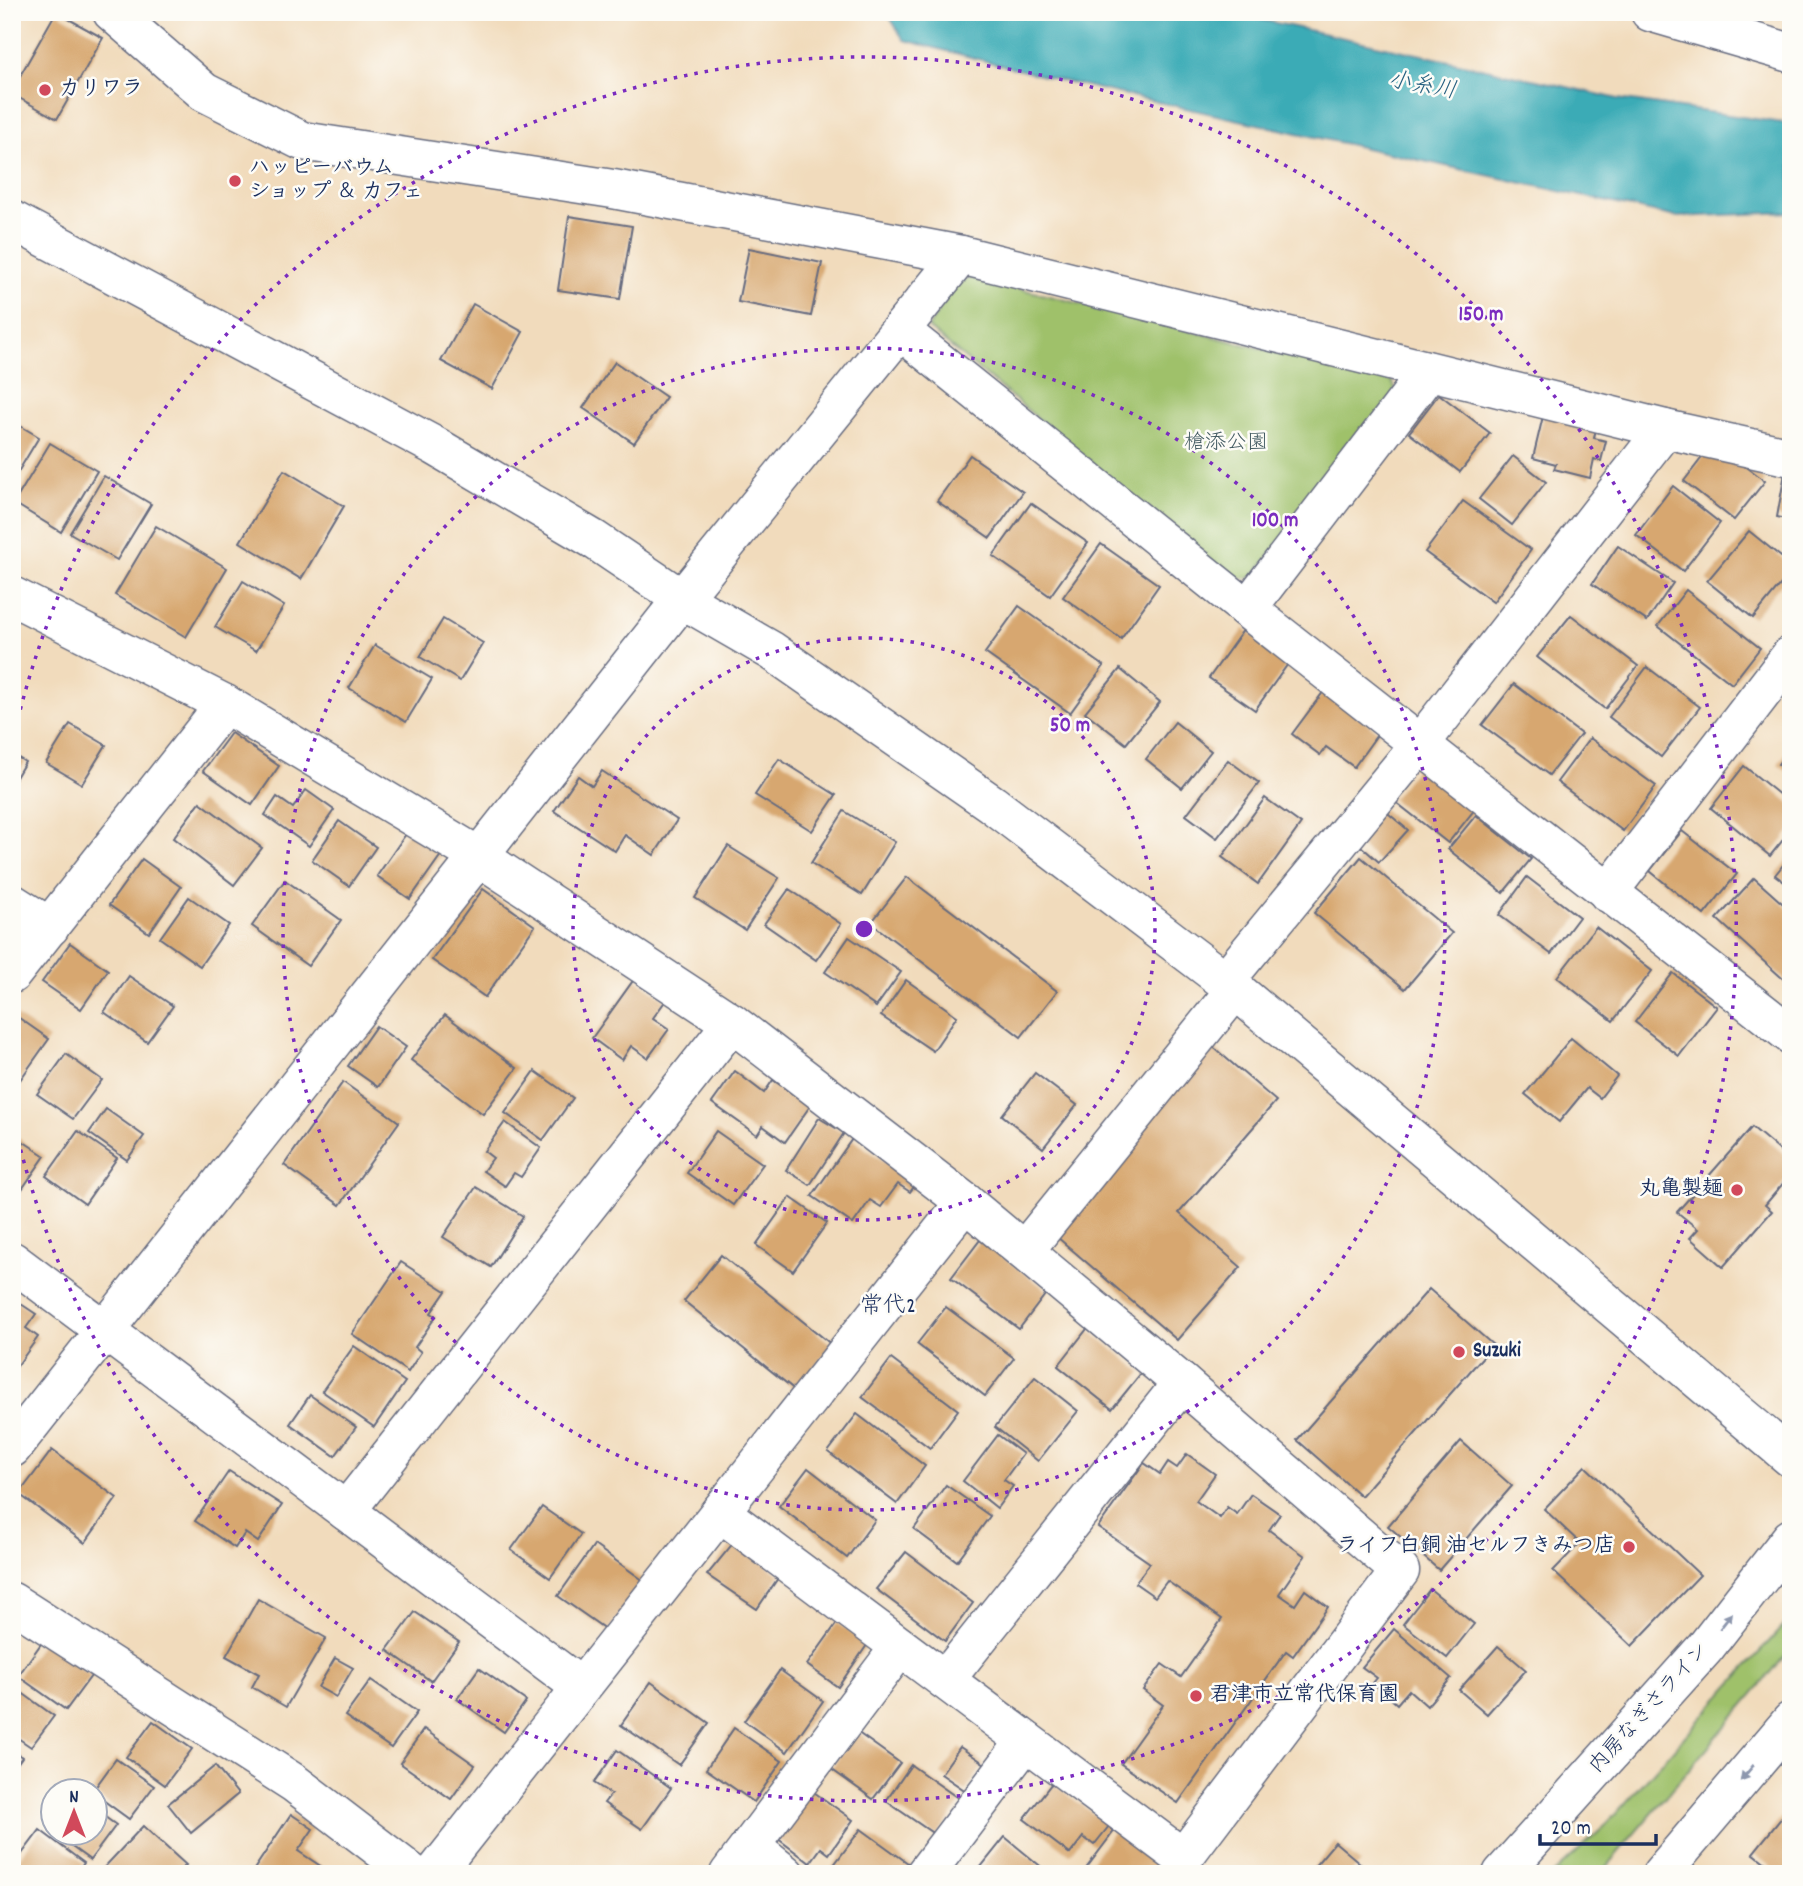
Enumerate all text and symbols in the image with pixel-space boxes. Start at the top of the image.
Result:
water label: 小糸川 [1385,65,1459,109]
place label: カリワラ [59,75,143,105]
marker: カリワラ [37,82,53,98]
place label: ハッピーバウム ショップ ＆ カフェ [249,154,423,208]
marker: ハッピーバウム ショップ ＆ カフェ [227,173,243,189]
text: 150 m [1458,301,1504,331]
park label: 槍添公園 [1184,429,1268,459]
text: 100 m [1252,507,1298,537]
text: 50 m [1050,712,1090,742]
centre of rings [852,917,876,941]
place label: 丸亀製麺 [1639,1175,1723,1205]
marker: 丸亀製麺 [1729,1182,1745,1198]
district label: 常代2 [860,1291,916,1324]
place label: Suzuki [1473,1337,1521,1367]
marker: Suzuki [1451,1344,1467,1360]
place label: ライフ白銅 油セルフきみつ店 [1337,1532,1615,1562]
marker: ライフ白銅 油セルフきみつ店 [1621,1539,1637,1555]
one-way arrow [1719,1613,1734,1631]
street label: 内房なぎさライン [1583,1637,1717,1781]
place label: 君津市立常代保育園 [1210,1681,1399,1711]
marker: 君津市立常代保育園 [1188,1688,1204,1704]
one-way arrow [1740,1764,1755,1781]
north arrow [38,1778,108,1848]
text: N [69,1785,79,1812]
scale bar [1540,1802,1656,1846]
text: 20 m [1551,1815,1591,1845]

